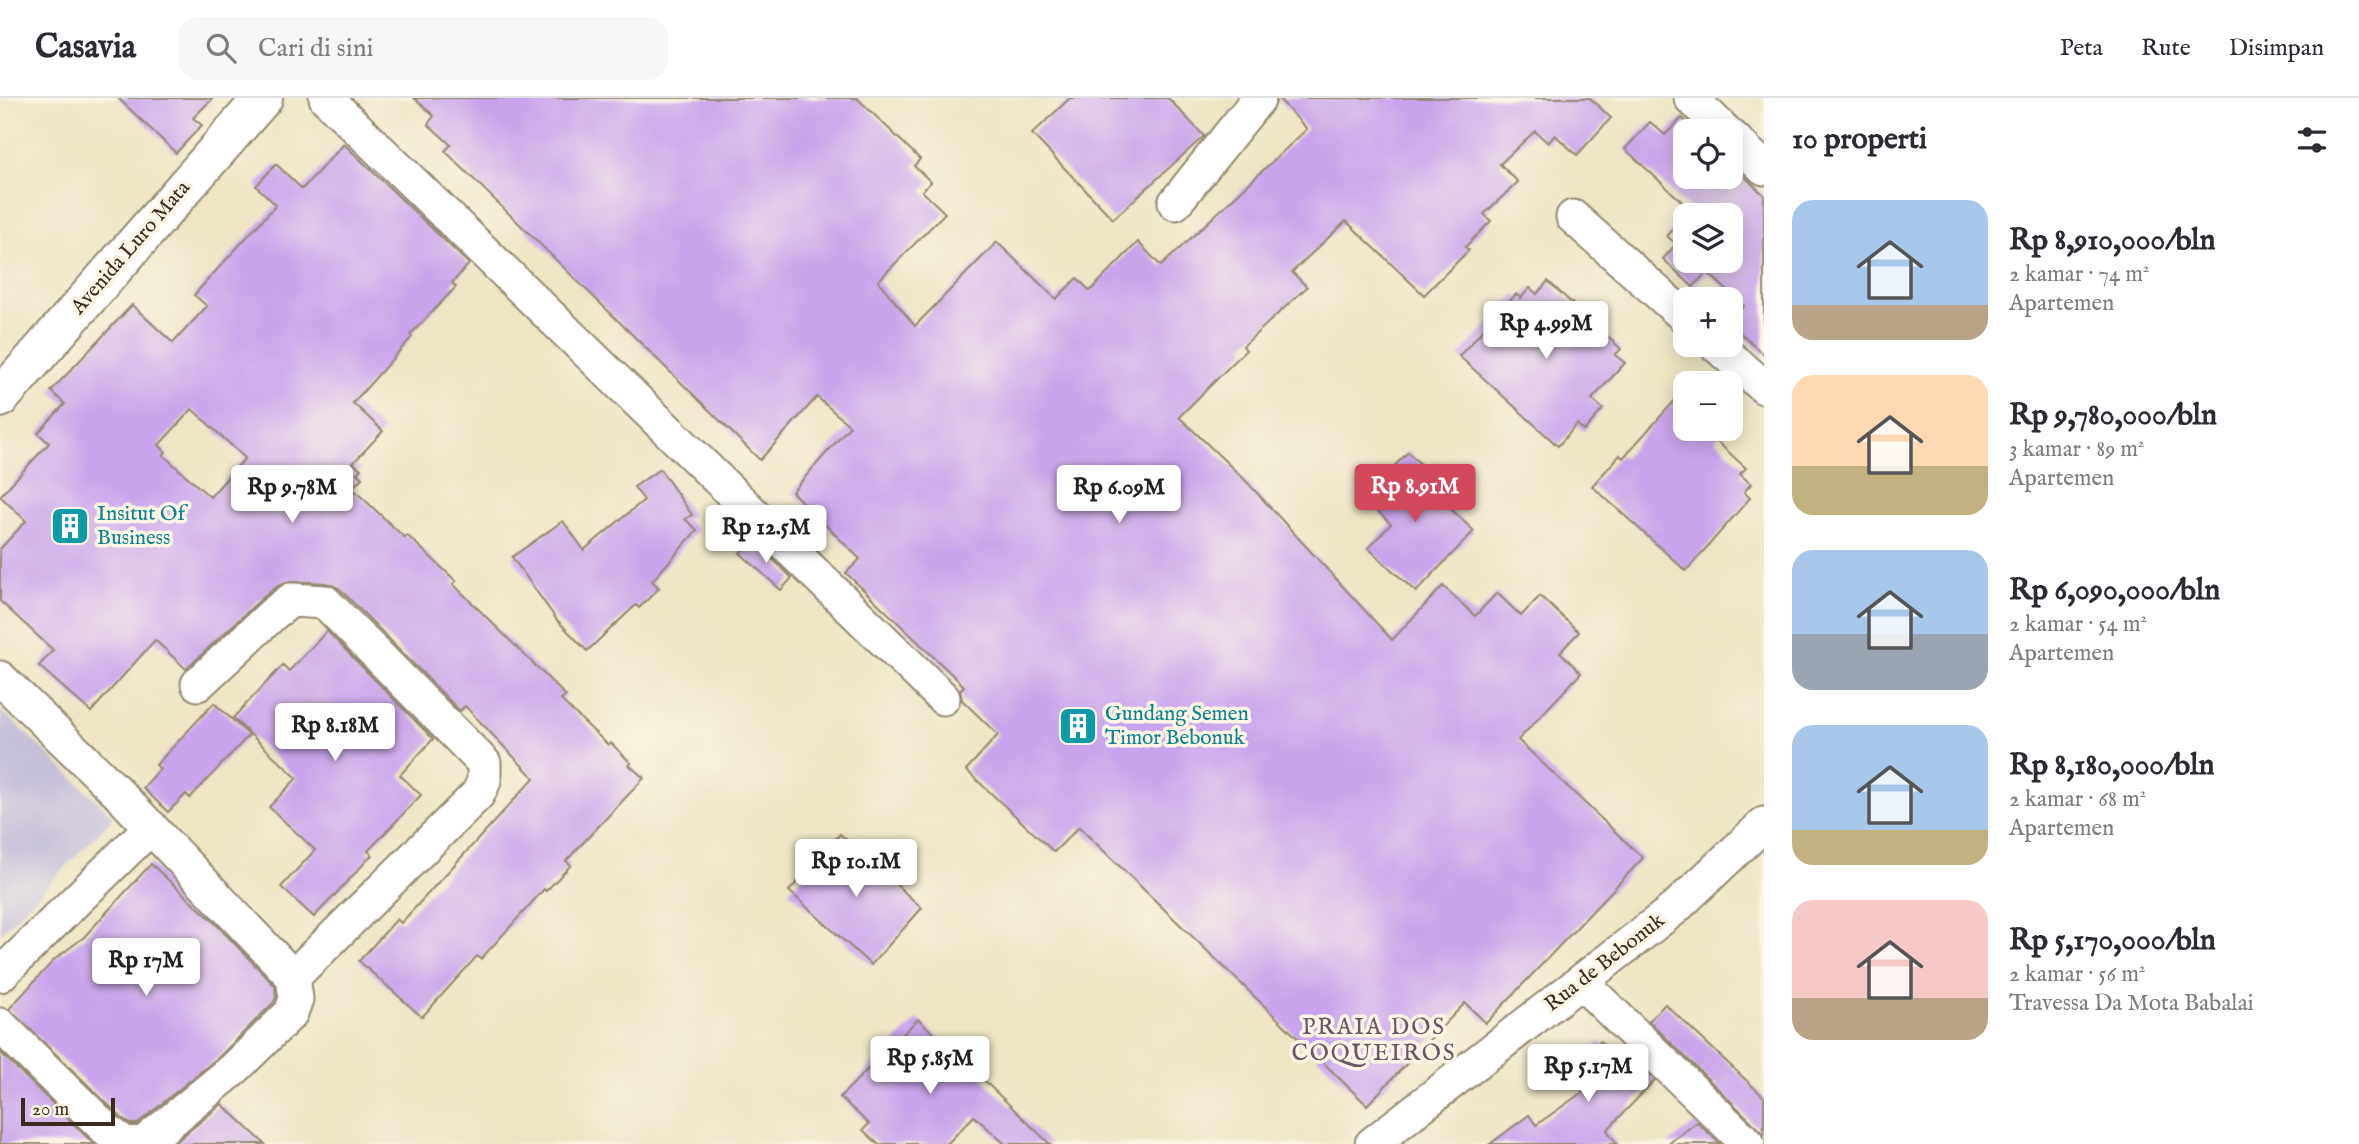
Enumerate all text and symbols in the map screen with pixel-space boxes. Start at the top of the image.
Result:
search box [178,17,668,80]
text: Casavia [35,27,136,69]
icon: search [202,29,240,67]
text: Cari di sini [258,32,374,65]
text: Peta [2060,33,2103,64]
text: Rute [2141,33,2191,64]
text: Disimpan [2229,33,2324,64]
map controls [1673,119,1743,441]
button: locate [1673,119,1743,189]
text: 10 properti [1792,121,1927,159]
icon: filters [2293,121,2331,159]
street label: Avenida Luro Mata [65,175,197,321]
button: layers [1673,203,1743,273]
text: Rp 8,910,000/bln [2009,222,2216,260]
icon: home [1848,228,1932,312]
text: 2 kamar · 74 m² [2009,260,2150,289]
button: + [1673,287,1743,357]
text: Apartemen [2009,289,2114,318]
pin: Rp 4.99M [1474,302,1618,361]
text: Rp 4.99M [1499,309,1593,338]
button: − [1673,371,1743,441]
text: Rp 9,780,000/bln [2009,397,2217,435]
icon: home [1848,403,1932,487]
text: 3 kamar · 89 m² [2009,435,2144,464]
pin: Rp 8.91M [1343,464,1487,524]
text: Apartemen [2009,464,2114,493]
pin: Rp 9.78M [220,466,364,525]
pin: Rp 6.09M [1047,466,1191,525]
text: Rp 8.91M [1371,472,1459,501]
text: Rp 9.78M [247,473,337,502]
text: Rp 6.09M [1073,473,1165,502]
place label: Insitut Of Business [97,501,188,552]
building icon: Insitut Of Business [49,505,91,547]
pin: Rp 12.5M [694,505,838,565]
text: Rp 12.5M [721,513,811,542]
text: Rp 6,090,000/bln [2009,572,2220,610]
icon: home [1848,578,1932,662]
text: 2 kamar · 54 m² [2009,610,2147,639]
text: Apartemen [2009,639,2114,668]
place label: Gundang Semen Timor Bebonuk [1105,701,1249,752]
pin: Rp 8.18M [263,704,407,763]
building icon: Gundang Semen Timor Bebonuk [1057,705,1099,747]
text: Rp 8.18M [291,711,379,740]
text: Rp 8,180,000/bln [2009,747,2214,785]
icon: home [1848,753,1932,837]
text: 2 kamar · 68 m² [2009,785,2146,814]
text: Apartemen [2009,814,2114,843]
pin: Rp 10.1M [784,840,928,899]
text: Rp 10.1M [811,847,901,876]
street label: Rua de Bebonuk [1540,907,1671,1018]
text: Rp 5,170,000/bln [2009,922,2216,960]
icon: home [1848,928,1932,1012]
pin: Rp 17M [89,939,203,998]
text: Rp 17M [108,946,184,975]
text: 2 kamar · 56 m² [2009,960,2146,989]
text: Travessa Da Mota Babalai [2009,989,2254,1018]
district label: PRAIA DOS COQUEIROS [1291,1013,1457,1068]
pin: Rp 5.85M [858,1037,1002,1096]
text: Rp 5.85M [886,1044,974,1073]
pin: Rp 5.17M [1516,1044,1660,1104]
text: Rp 5.17M [1543,1052,1633,1081]
scale bar [21,1095,116,1127]
text: 20 m [32,1098,69,1122]

